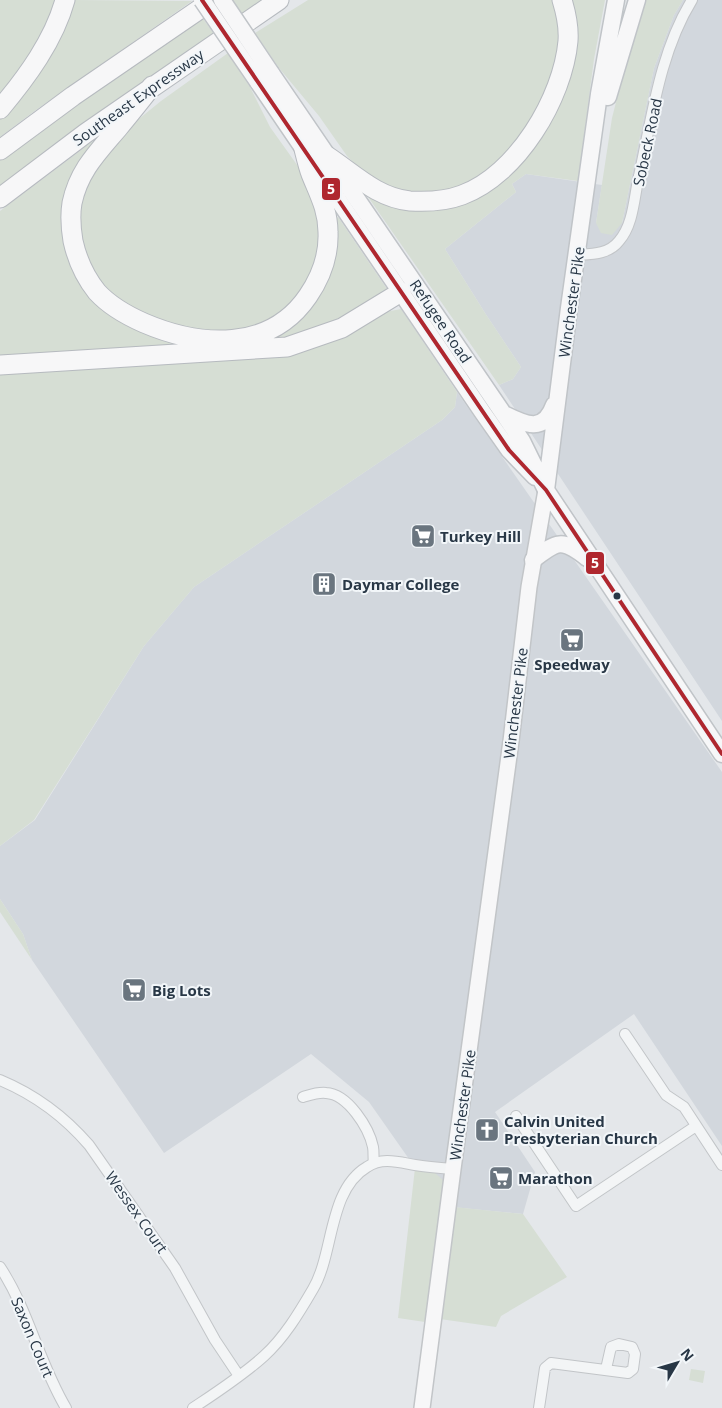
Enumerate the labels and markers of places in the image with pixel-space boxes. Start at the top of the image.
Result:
supermarket icon: Turkey Hill [410,523,436,549]
place label: Turkey Hill [440,526,521,546]
building icon: Daymar College [311,571,337,597]
place label: Daymar College [342,574,460,594]
unlabelled marker [612,591,622,601]
supermarket icon: Speedway [559,627,585,653]
place label: Speedway [534,654,610,674]
supermarket icon: Big Lots [121,977,147,1003]
place label: Big Lots [152,980,211,1000]
place label: Calvin United Presbyterian Church [504,1111,658,1148]
church icon: Calvin United Presbyterian Church [474,1117,500,1143]
supermarket icon: Marathon [488,1165,514,1191]
place label: Marathon [518,1168,593,1188]

